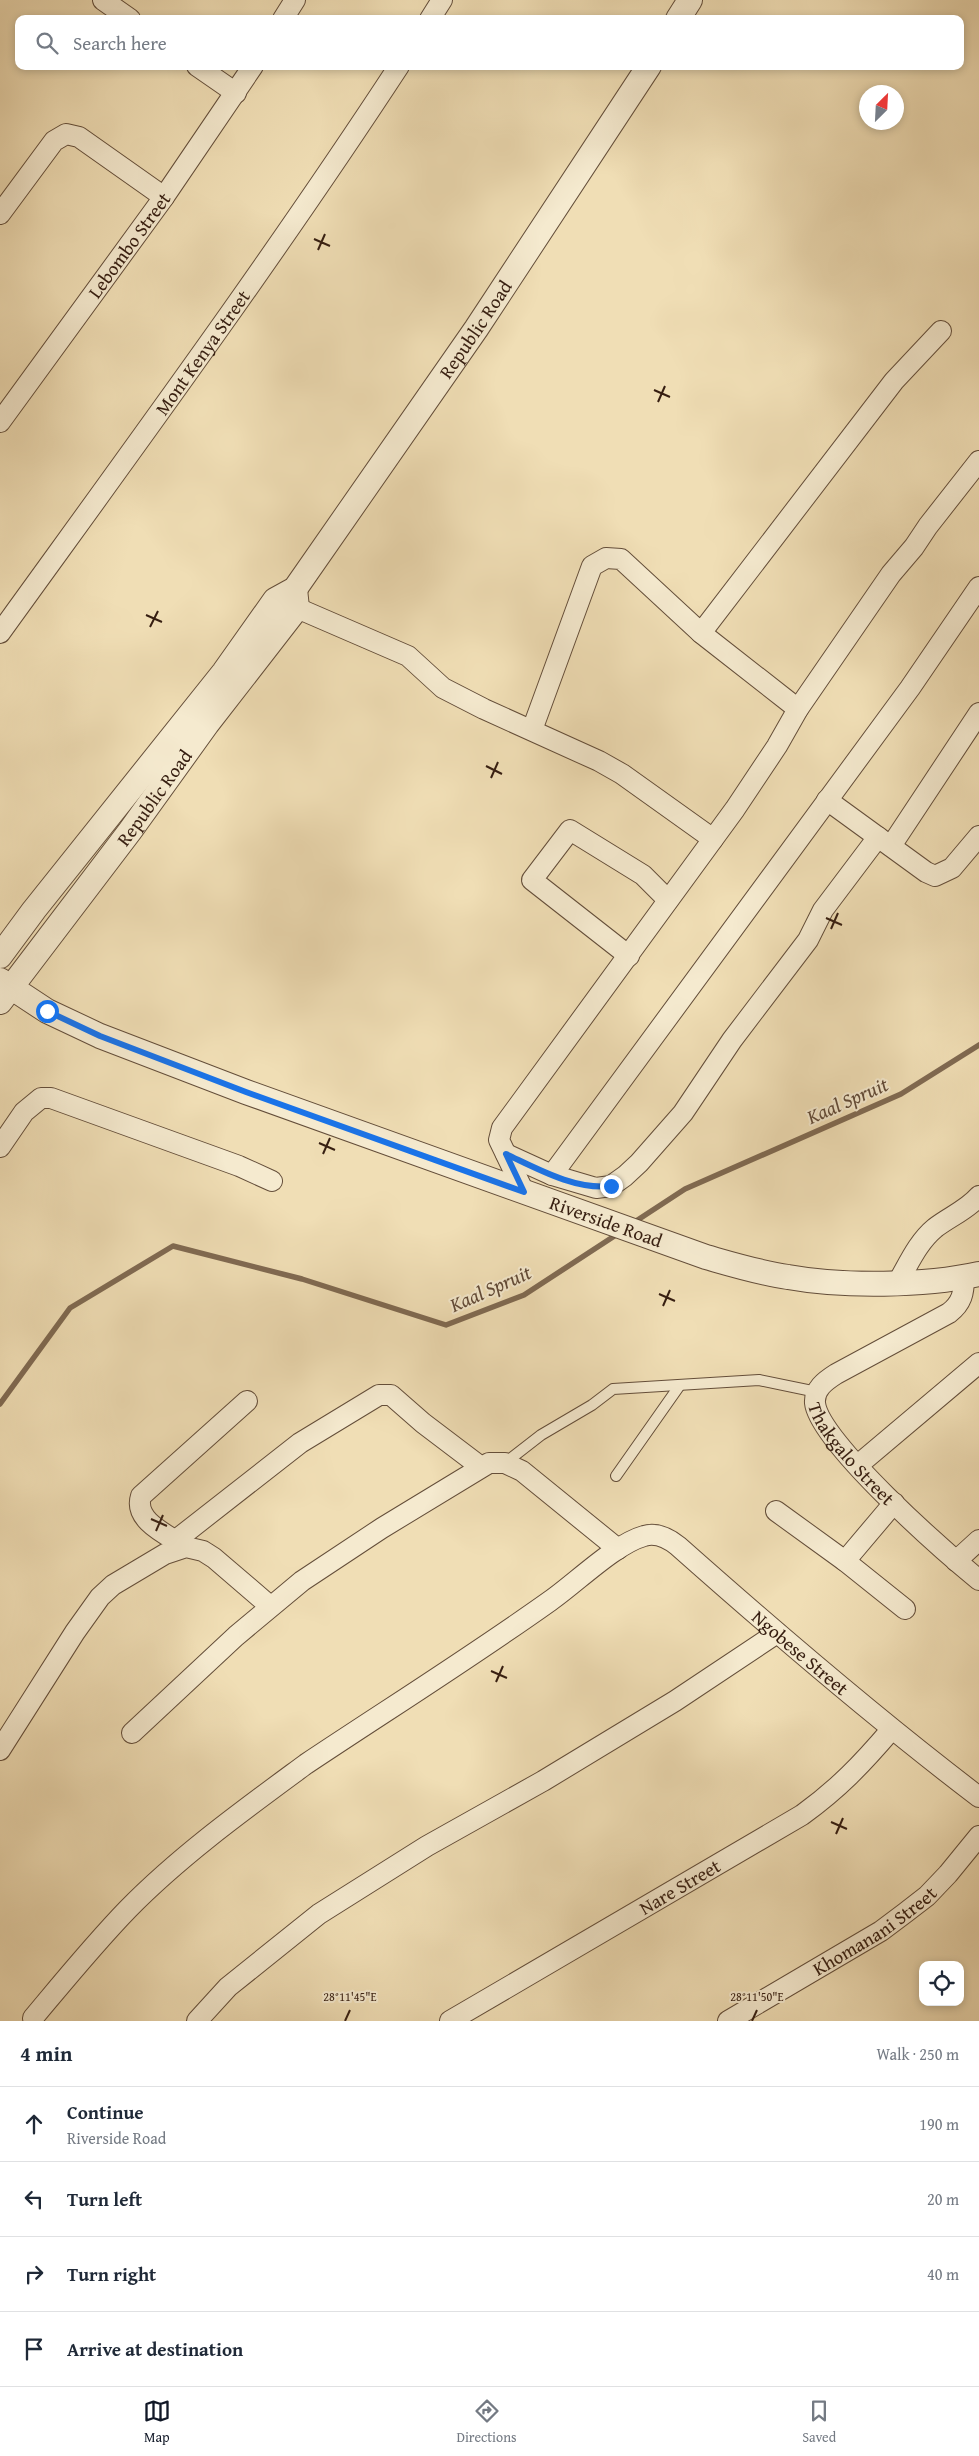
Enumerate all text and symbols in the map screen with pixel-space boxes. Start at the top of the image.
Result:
search box [15,15,964,70]
icon: search [33,29,61,57]
text: Search here [73,29,167,57]
north arrow [859,85,904,130]
street label: Lebombo Street [81,186,177,304]
street label: Republic Road [432,274,519,384]
street label: Mont Kenya Street [148,284,257,421]
street label: Republic Road [109,743,199,852]
route start [36,1000,59,1023]
water label: Kaal Spruit [801,1069,893,1131]
route end [600,1175,623,1198]
street label: Riverside Road [546,1188,667,1255]
water label: Kaal Spruit [444,1257,536,1319]
street label: Thakgalo Street [801,1399,902,1512]
street label: Ngobese Street [746,1603,855,1702]
street label: Nare Street [634,1852,726,1922]
street label: Khomanani Street [807,1880,943,1982]
map controls [919,1961,964,2006]
button: locate [919,1961,964,2006]
text: 28°11'45"E [323,1988,377,2005]
text: 28°11'50"E [730,1988,784,2005]
text: 4 min [20,2038,72,2069]
text: Walk · 250 m [876,2042,959,2066]
text: Continue [67,2098,144,2126]
icon: ahead [20,2110,48,2138]
text: 190 m [919,2112,959,2136]
text: Riverside Road [67,2126,166,2150]
icon: left [20,2185,48,2213]
text: Turn left [67,2185,142,2213]
text: 20 m [927,2187,959,2211]
icon: right [20,2260,48,2288]
text: Turn right [67,2260,156,2288]
text: 40 m [927,2262,959,2286]
icon: arrive [20,2335,48,2363]
text: Arrive at destination [67,2335,243,2363]
tab: Map [143,2397,171,2447]
tab: Directions [456,2397,517,2447]
tab: Saved [802,2397,836,2447]

